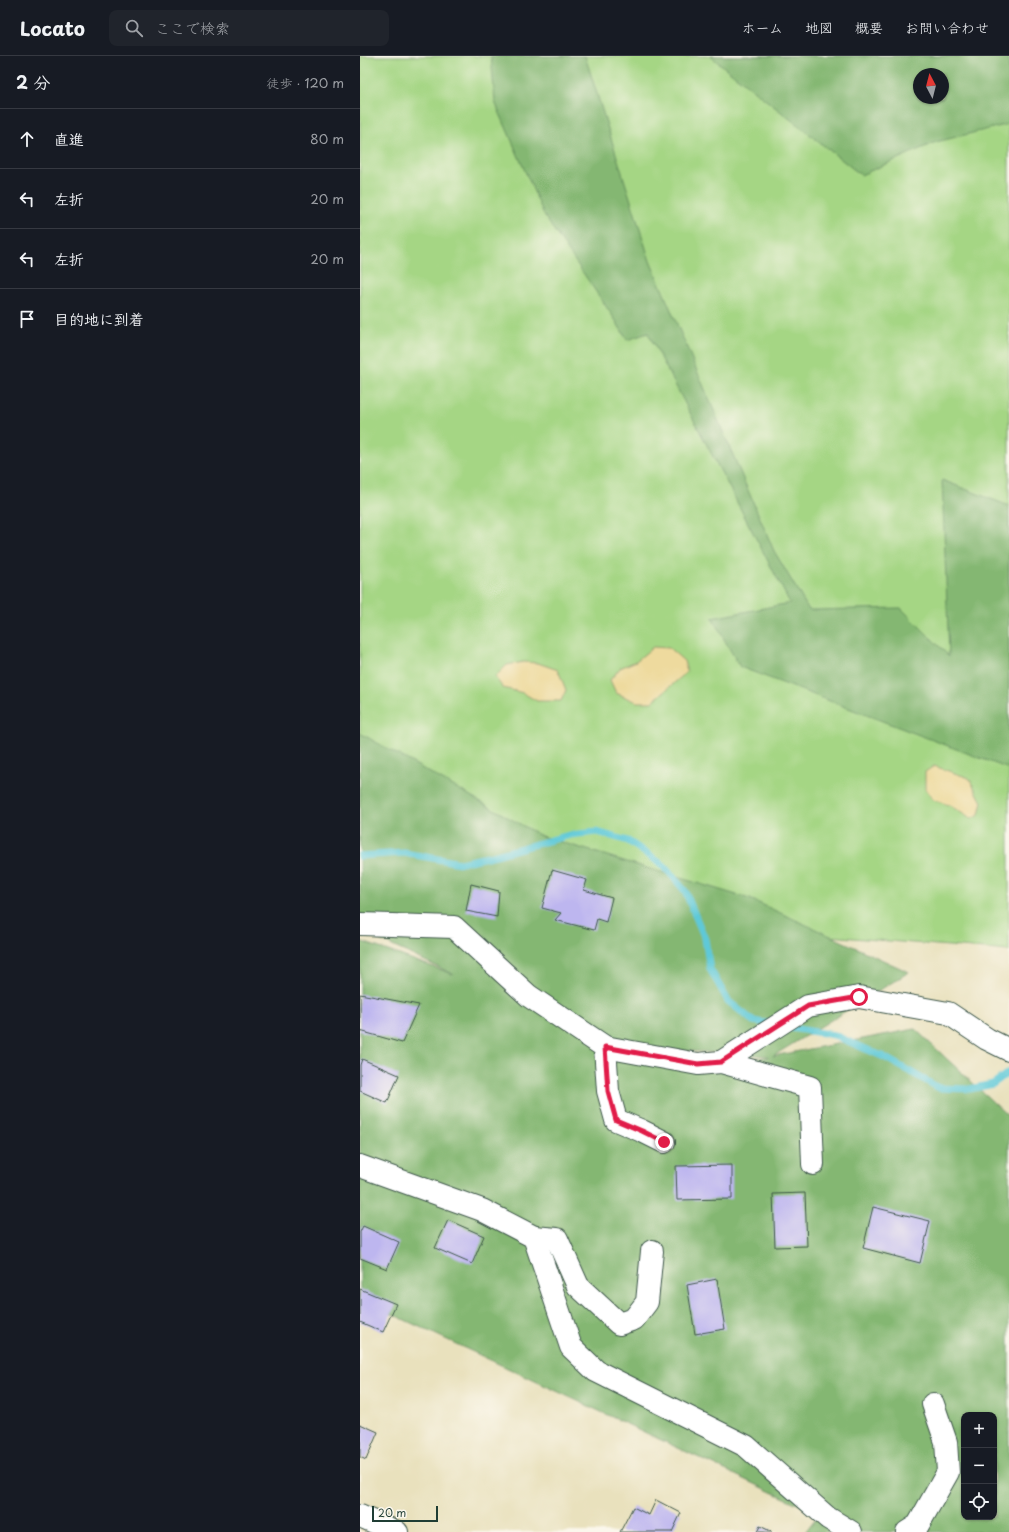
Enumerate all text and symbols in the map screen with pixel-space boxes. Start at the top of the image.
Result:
search box [109,10,389,46]
text: Locato [20,14,85,42]
text: ここで検索 [155,16,230,39]
icon: search [123,17,145,39]
text: ホーム [742,17,783,38]
text: 地図 [805,17,833,38]
text: 概要 [855,17,883,38]
text: お問い合わせ [905,17,989,38]
north arrow [913,68,949,104]
text: 2 分 [16,69,50,95]
text: 徒歩 · 120 m [267,73,344,92]
text: 直進 [54,127,84,150]
icon: ahead [16,128,38,150]
text: 80 m [310,129,344,148]
text: 左折 [54,187,84,210]
icon: left [16,188,38,210]
text: 20 m [310,189,344,208]
text: 左折 [54,247,84,270]
icon: left [16,248,38,270]
text: 20 m [310,249,344,268]
text: 目的地に到着 [54,307,144,330]
icon: arrive [16,308,38,330]
route start [850,988,868,1006]
route end [655,1133,673,1151]
map controls [961,1412,997,1520]
button: + [961,1412,997,1448]
button: − [961,1448,997,1484]
button: locate [961,1484,997,1520]
scale bar [372,1504,438,1523]
text: 20 m [378,1504,406,1521]

